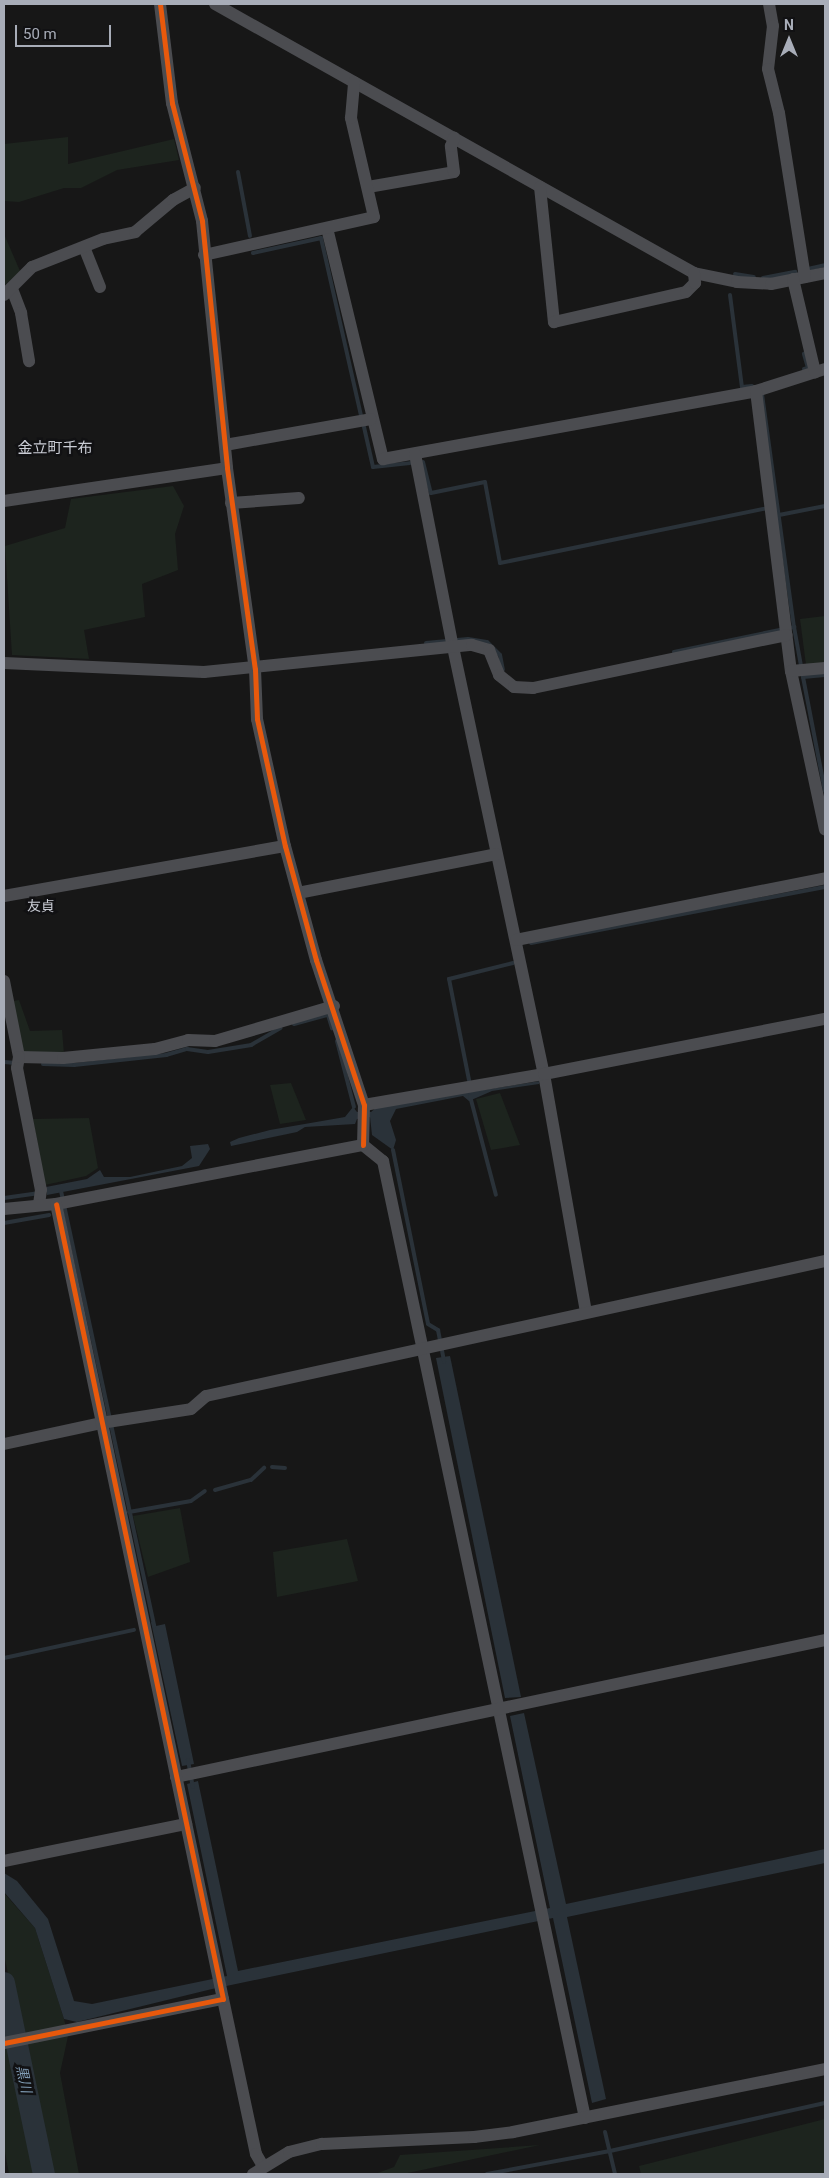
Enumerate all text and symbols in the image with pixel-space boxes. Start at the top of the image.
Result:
scale bar [18,15,114,47]
north arrow [764,15,814,65]
text: N [784,17,794,33]
text: 50 m [23,25,57,43]
district label: 金立町千布 [18,440,92,458]
district label: 友貞 [27,898,55,914]
water label: 黒川 [13,2064,35,2094]

